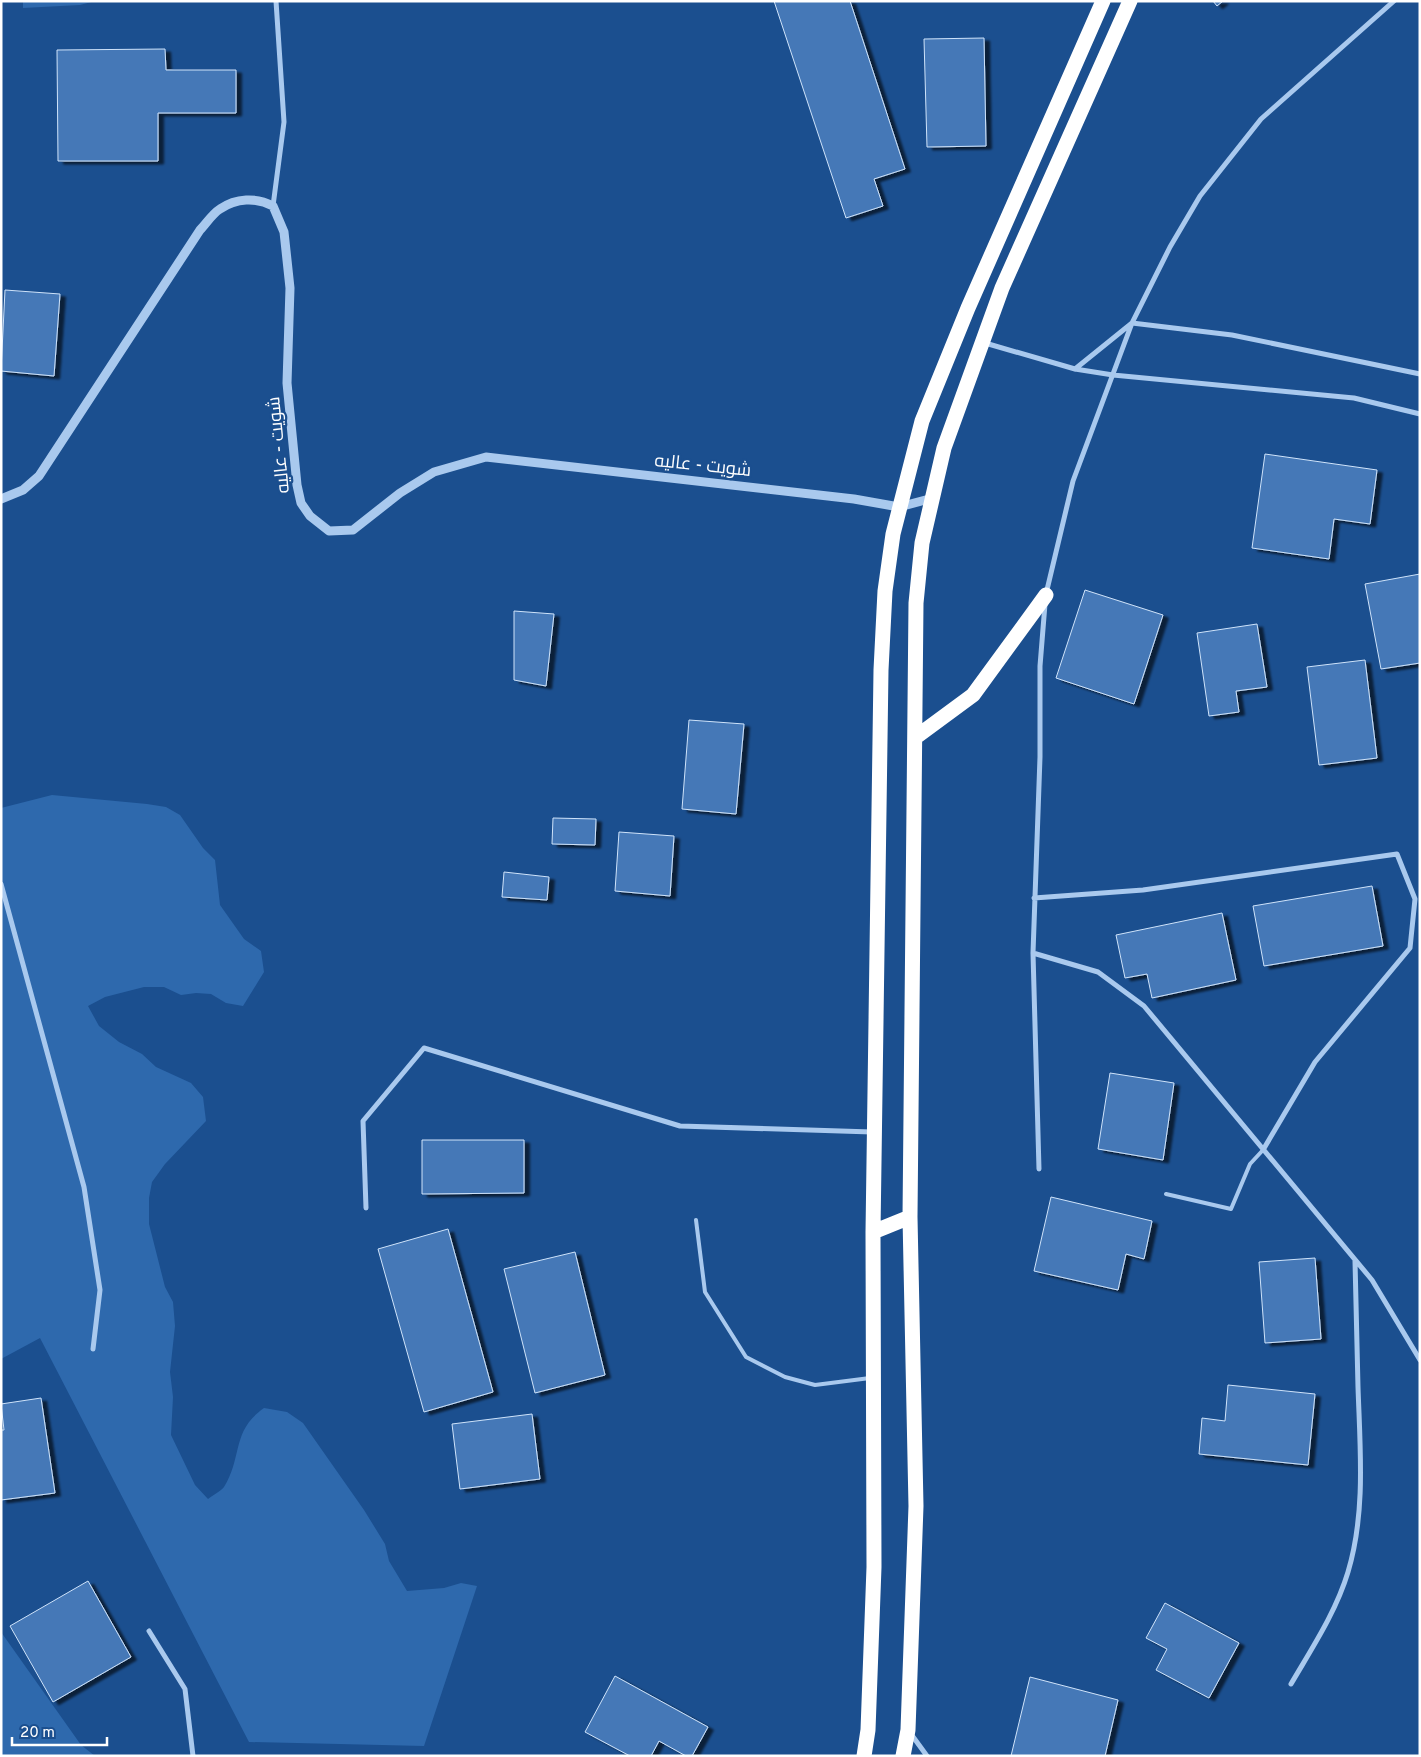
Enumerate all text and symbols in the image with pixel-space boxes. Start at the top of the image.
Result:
street label: شويت - عاليه [263,395,296,494]
street label: شويت - عاليه [653,450,752,483]
scale bar [12,1714,108,1746]
text: 20 m [20,1724,55,1743]

